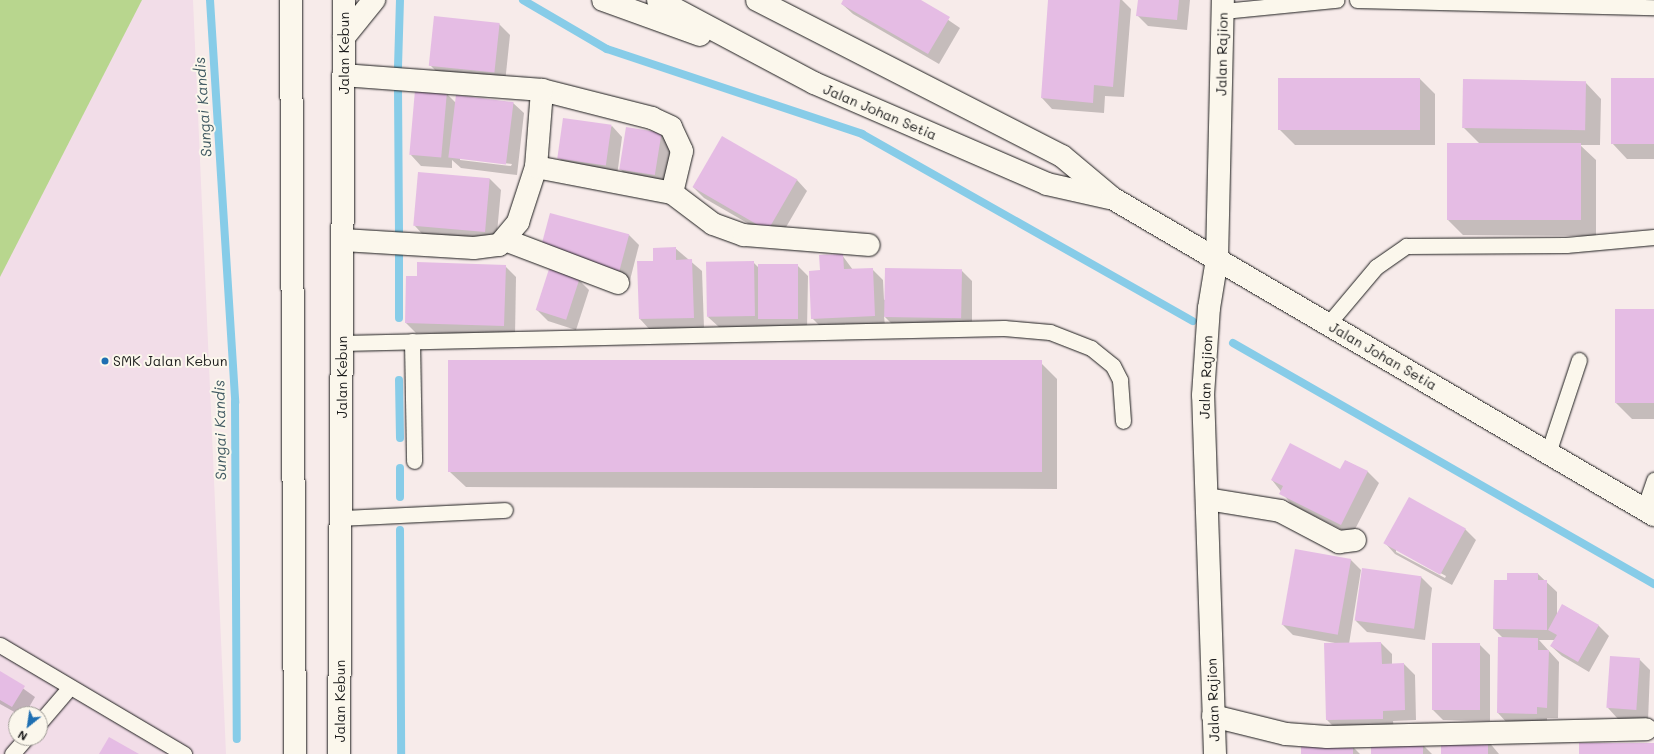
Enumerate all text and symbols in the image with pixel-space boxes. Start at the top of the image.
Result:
street label: Jalan Kebun [336,12,352,94]
street label: Jalan Rajion [1213,12,1231,96]
water label: Sungai Kandis [191,56,215,158]
street label: Jalan Johan Setia [821,81,939,143]
street label: Jalan Johan Setia [1326,318,1440,394]
street label: Jalan Rajion [1196,335,1216,419]
street label: Jalan Kebun [334,336,350,418]
place label: SMK Jalan Kebun [113,353,227,369]
marker: SMK Jalan Kebun [100,356,110,366]
water label: Sungai Kandis [210,380,230,480]
street label: Jalan Rajion [1203,658,1223,742]
street label: Jalan Kebun [332,660,348,742]
north arrow [8,706,48,746]
text: N [15,727,30,745]

